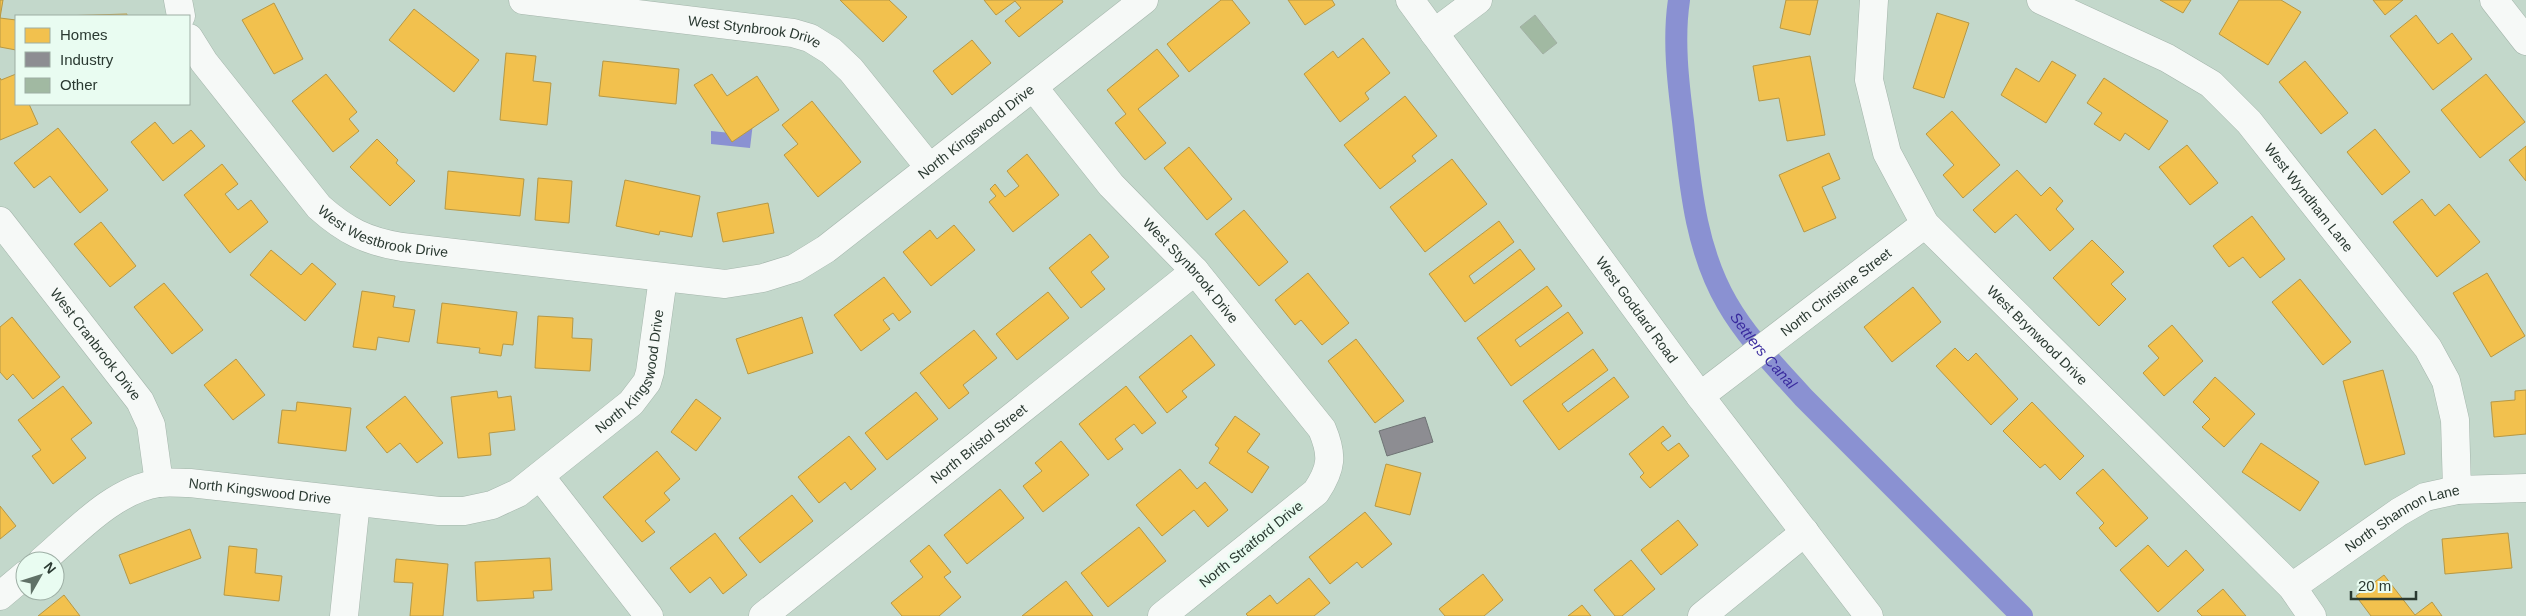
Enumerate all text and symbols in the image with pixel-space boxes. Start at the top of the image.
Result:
street label: West Stynbrook Drive [687,12,824,51]
legend [15,15,190,105]
text: Homes [60,26,108,43]
text: Industry [60,51,114,68]
text: Other [60,76,98,93]
street label: North Kingswood Drive [915,81,1038,182]
street label: West Wyndham Lane [2261,140,2357,255]
street label: West Westbrook Drive [315,202,449,260]
street label: West Stynbrook Drive [1140,215,1242,326]
street label: North Christine Street [1777,245,1894,339]
street label: West Goddard Road [1593,254,1681,366]
street label: West Brynwood Drive [1984,282,2091,388]
street label: West Cranbrook Drive [47,285,144,404]
street label: North Kingswood Drive [592,308,667,436]
water label: Settlers Canal [1727,309,1801,393]
street label: North Bristol Street [927,401,1030,487]
street label: North Kingswood Drive [188,475,332,507]
street label: North Shannon Lane [2342,482,2461,555]
street label: North Stratford Drive [1196,497,1306,591]
north arrow [15,551,65,601]
text: N [41,559,60,577]
scale bar [2351,568,2416,600]
text: 20 m [2358,577,2391,594]

